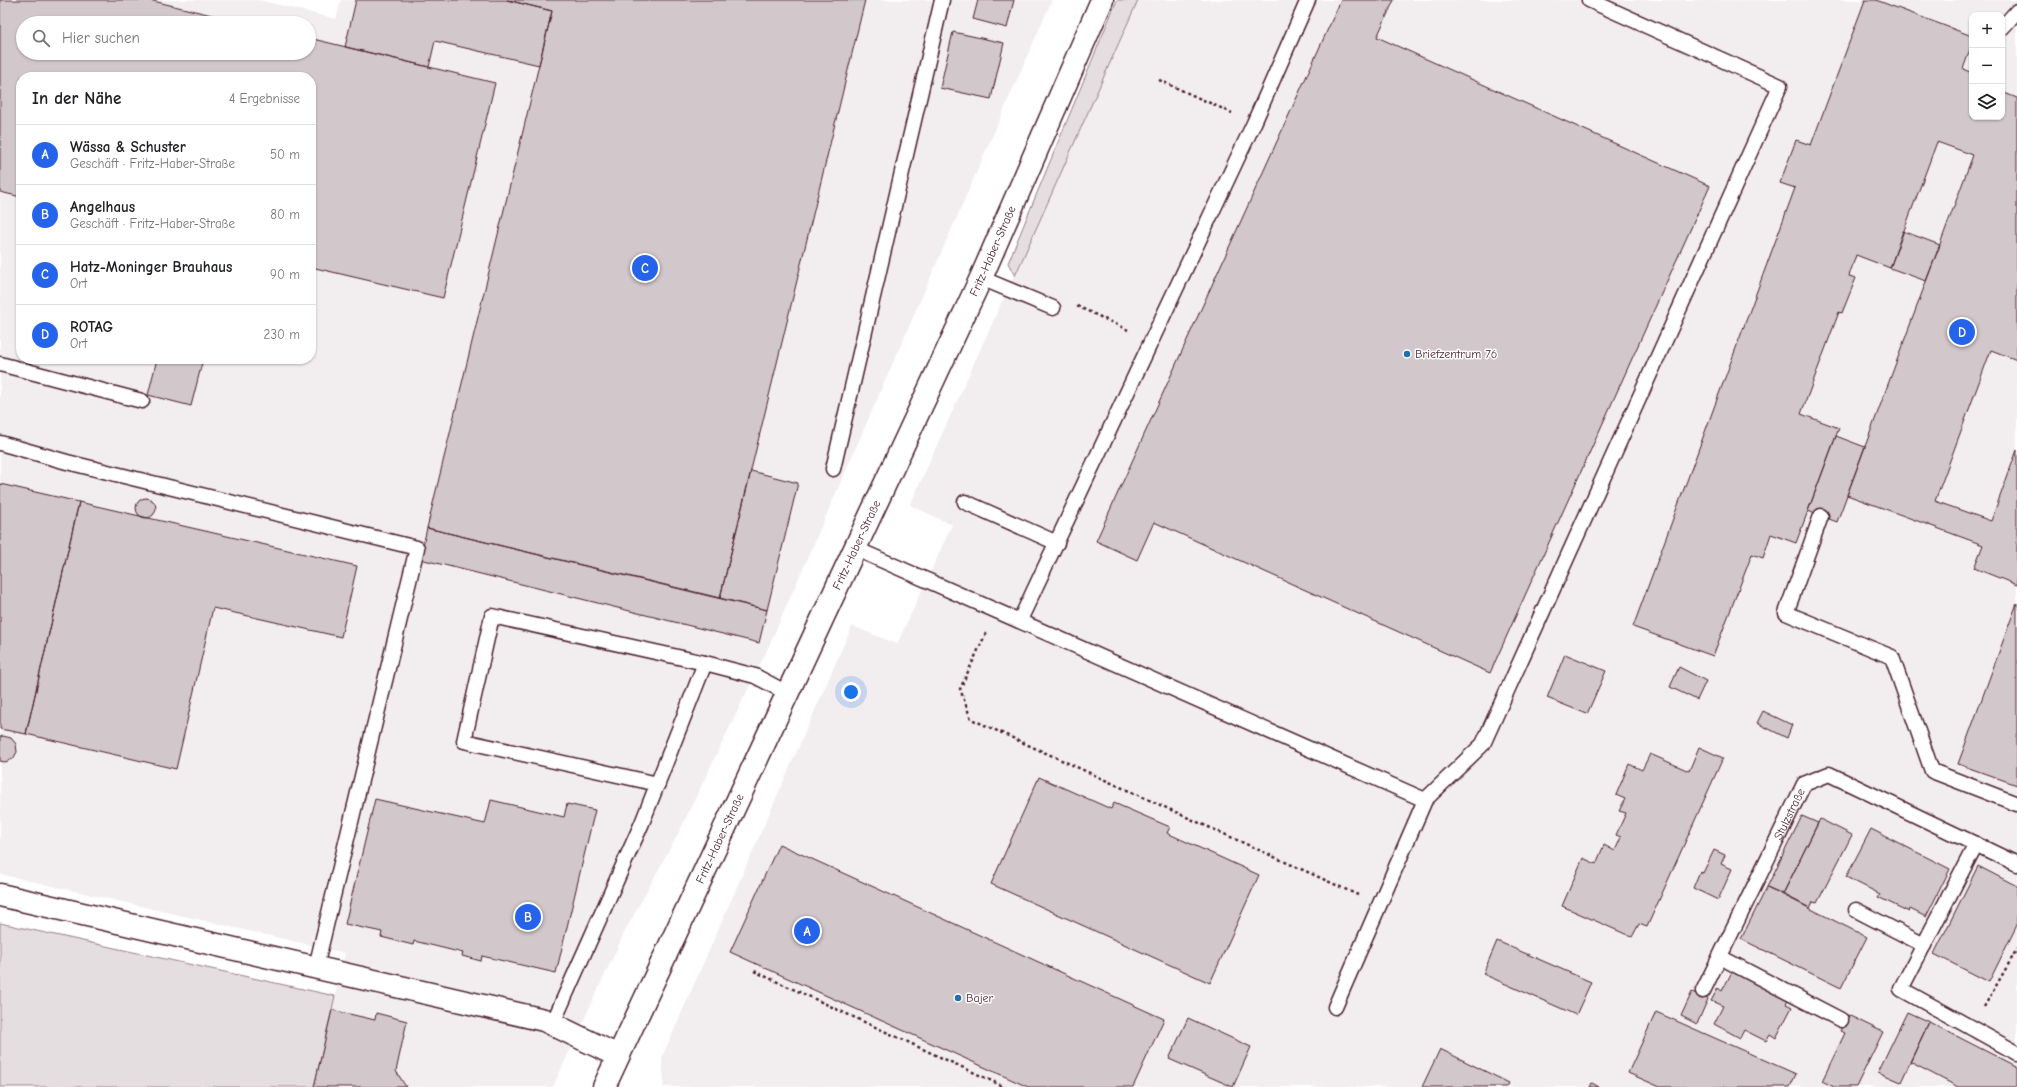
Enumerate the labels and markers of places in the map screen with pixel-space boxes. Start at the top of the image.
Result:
pin: C [632,253,658,283]
pin: D [1949,317,1975,347]
place label: Briefzentrum 76 [1415,347,1497,361]
marker: Briefzentrum 76 [1402,349,1412,359]
pin: B [515,902,541,932]
pin: A [794,916,820,946]
place label: Bajer [966,991,993,1005]
marker: Bajer [953,993,963,1003]

